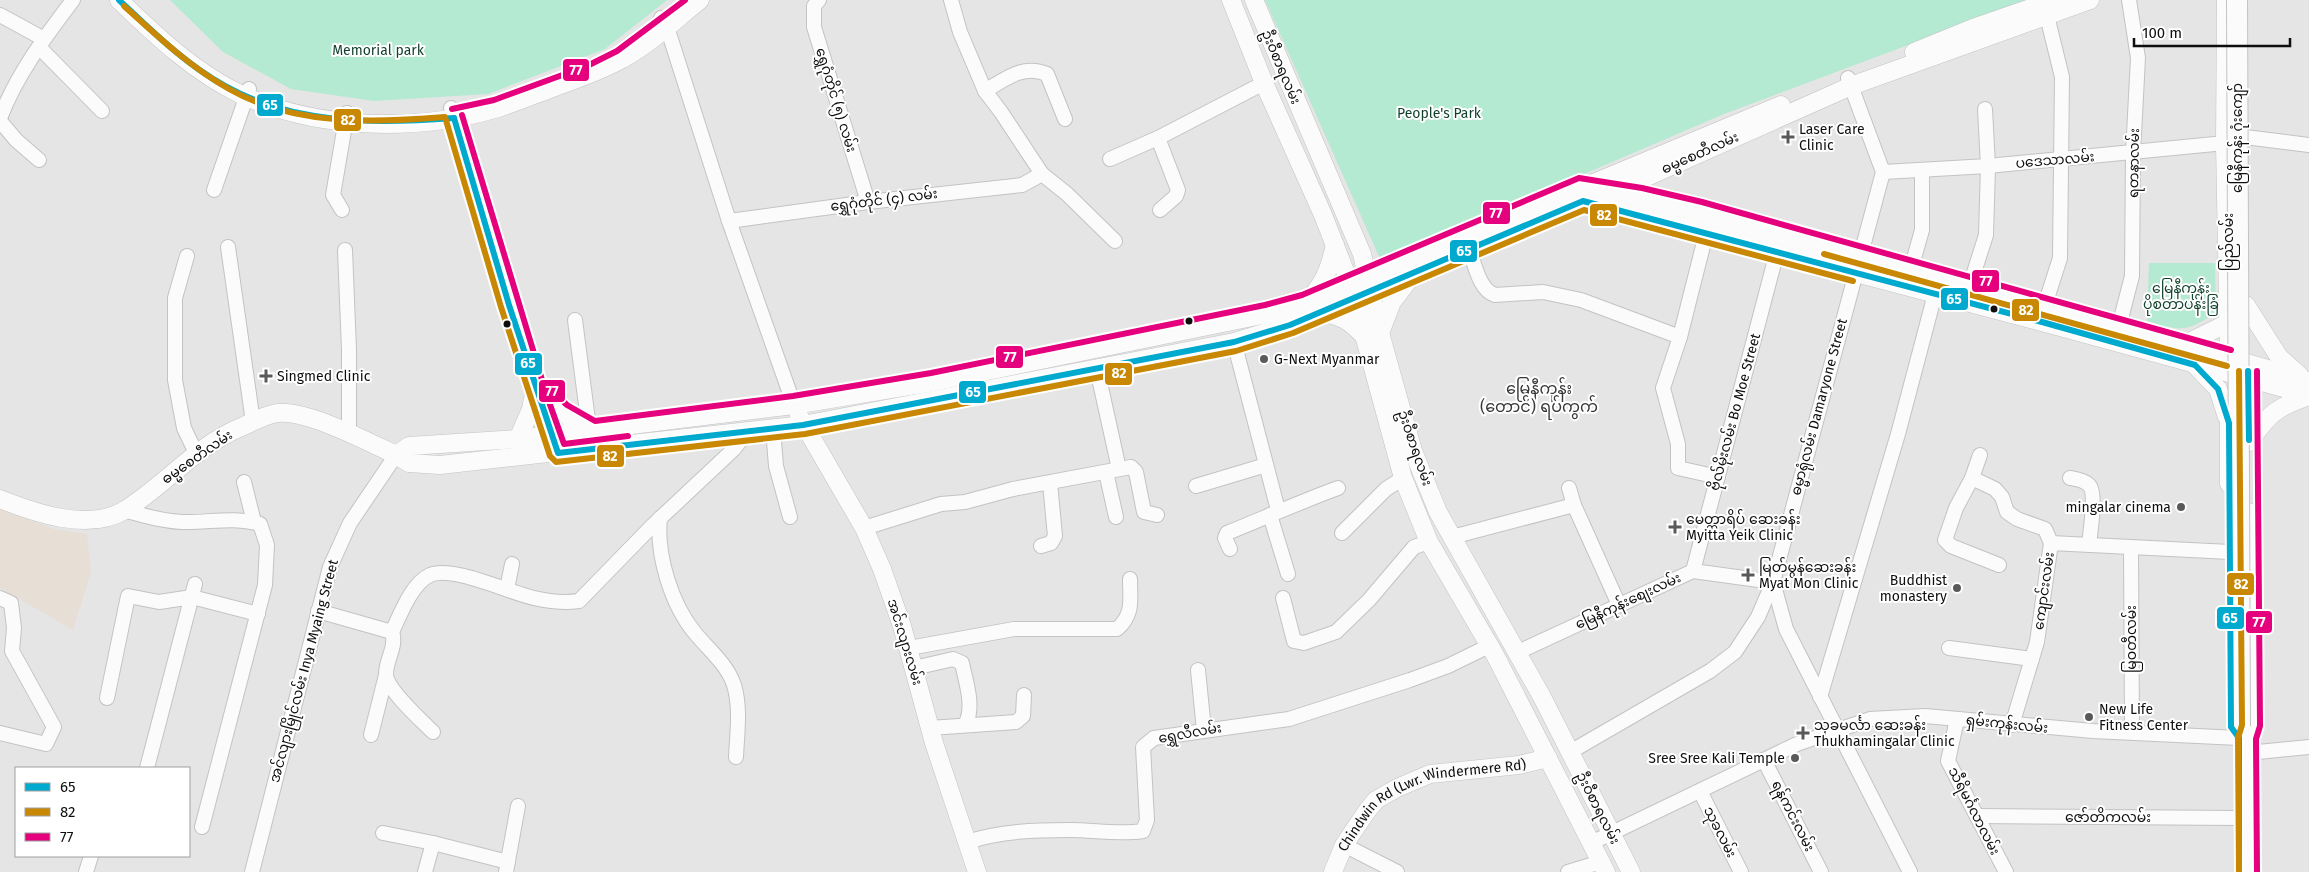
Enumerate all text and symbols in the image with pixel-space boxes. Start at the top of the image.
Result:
scale bar [2134,15,2290,47]
text: 100 m [2142,24,2182,42]
street label: ဦးဝီစာရလမ်း [1255,27,1306,108]
park label: Memorial park [332,42,425,59]
street label: ရွှေဂုံတိုင် (၅) လမ်း [809,45,862,155]
line badge: 77 [562,58,590,82]
text: 77 [569,62,583,79]
street label: မြေနီကုန်း ဂုံးကျော် [2227,83,2249,193]
line badge: 65 [256,93,284,117]
text: 65 [262,97,278,114]
park label: People's Park [1397,105,1482,122]
line badge: 82 [333,108,362,132]
text: 82 [340,112,356,129]
place label: Laser Care Clinic [1799,121,1865,154]
street label: ဓမ္မစေတီလမ်း [1658,127,1743,181]
street label: ရတနာလမ်း [2123,128,2146,198]
marker: Laser Care Clinic [1781,130,1795,144]
street label: ပဒေသာလမ်း [2015,146,2095,172]
street label: ရွှေဂုံတိုင် (၄) လမ်း [829,183,939,218]
line badge: 77 [1482,201,1511,225]
line badge: 82 [1589,203,1618,227]
text: 77 [1489,205,1503,222]
text: 82 [1596,207,1612,224]
street label: ပြည်လမ်း [2218,213,2240,271]
line badge: 65 [1449,239,1478,263]
text: 65 [1456,243,1472,260]
line badge: 77 [1971,269,2000,293]
text: 77 [1979,273,1993,290]
park label: မြေနီကုန်း ပိုစတာပန်းခြံ [2143,278,2219,316]
line badge: 65 [1940,287,1969,311]
text: 65 [1946,291,1962,308]
line badge: 82 [2011,298,2040,322]
text: 82 [2018,302,2034,319]
unlabelled marker [1989,304,1999,314]
street label: ဓမ္မာရုံလမ်း Damaryone Street [1785,315,1854,498]
unlabelled marker [1184,316,1194,326]
unlabelled marker [502,319,512,329]
street label: ဗိုလ်မိုးလမ်း Bo Moe Street [1704,330,1767,493]
line badge: 77 [995,345,1024,369]
text: 77 [1003,349,1017,366]
place label: G-Next Myanmar [1274,351,1380,368]
line badge: 65 [514,352,543,376]
marker: G-Next Myanmar [1258,353,1270,365]
text: 65 [520,355,536,372]
line badge: 82 [1104,362,1133,386]
text: 82 [1111,365,1127,382]
place label: Singmed Clinic [277,368,371,385]
marker: Singmed Clinic [259,369,273,383]
district label: မြေနီကုန်း (တောင်) ရပ်ကွက် [1480,377,1598,420]
line badge: 77 [538,379,566,403]
line badge: 65 [958,380,987,404]
text: 77 [545,383,559,400]
text: 65 [965,384,981,401]
street label: ဦးဝီစာရလမ်း [1391,407,1438,489]
street label: ဓမ္မစေတီလမ်း [157,425,238,490]
line badge: 82 [596,444,625,468]
text: 82 [602,448,618,465]
place label: mingalar cinema [2066,499,2171,516]
marker: mingalar cinema [2175,501,2187,513]
place label: မေတ္တာရိပ် ဆေးခန်း Myitta Yeik Clinic [1686,509,1801,544]
marker: မေတ္တာရိပ် ဆေးခန်း Myitta Yeik Clinic [1668,520,1682,534]
street label: ကျောင်းလမ်း [2028,551,2061,631]
street label: အင်လျားမြိုင်လမ်း Inya Myaing Street [264,556,345,785]
place label: မြတ်မွန်ဆေးခန်း Myat Mon Clinic [1759,557,1859,592]
street label: မြေနီကုန်းစျေးလမ်း [1572,567,1685,636]
marker: မြတ်မွန်ဆေးခန်း Myat Mon Clinic [1741,568,1755,582]
place label: Buddhist monastery [1880,572,1948,605]
line badge: 82 [2226,572,2255,596]
text: 82 [2233,576,2249,593]
marker: Buddhist monastery [1951,582,1963,594]
street label: အင်းလျားလမ်း [881,596,928,688]
street label: မြဝတီလမ်း [2121,605,2143,673]
line badge: 65 [2216,606,2245,630]
text: 65 [2222,610,2238,627]
line badge: 77 [2245,610,2273,634]
text: 77 [2252,614,2266,631]
place label: New Life Fitness Center [2099,701,2189,734]
street label: ရှမ်းကုန်းလမ်း [1965,709,2049,740]
marker: New Life Fitness Center [2083,711,2095,723]
place label: သုခမင်္လာ ဆေးခန်း Thukhamingalar Clinic [1814,715,1955,750]
street label: ရွှေလီလမ်း [1157,717,1224,750]
marker: သုခမင်္လာ ဆေးခန်း Thukhamingalar Clinic [1796,726,1810,740]
place label: Sree Sree Kali Temple [1648,750,1785,767]
marker: Sree Sree Kali Temple [1789,752,1801,764]
street label: Chindwin Rd (Lwr. Windermere Rd) [1334,755,1528,854]
street label: သီရိမင်္ဂလာလမ်း [1942,763,2005,859]
legend [15,767,190,857]
street label: ဦးဝီစာရလမ်း [1570,768,1625,848]
street label: ရန်ကင်းလမ်း [1765,777,1820,856]
text: 65 [60,778,75,796]
text: 82 [60,803,76,821]
street label: သုခလမ်း [1697,803,1742,862]
street label: ဇော်တိကလမ်း [2065,807,2151,826]
text: 77 [60,828,74,846]

